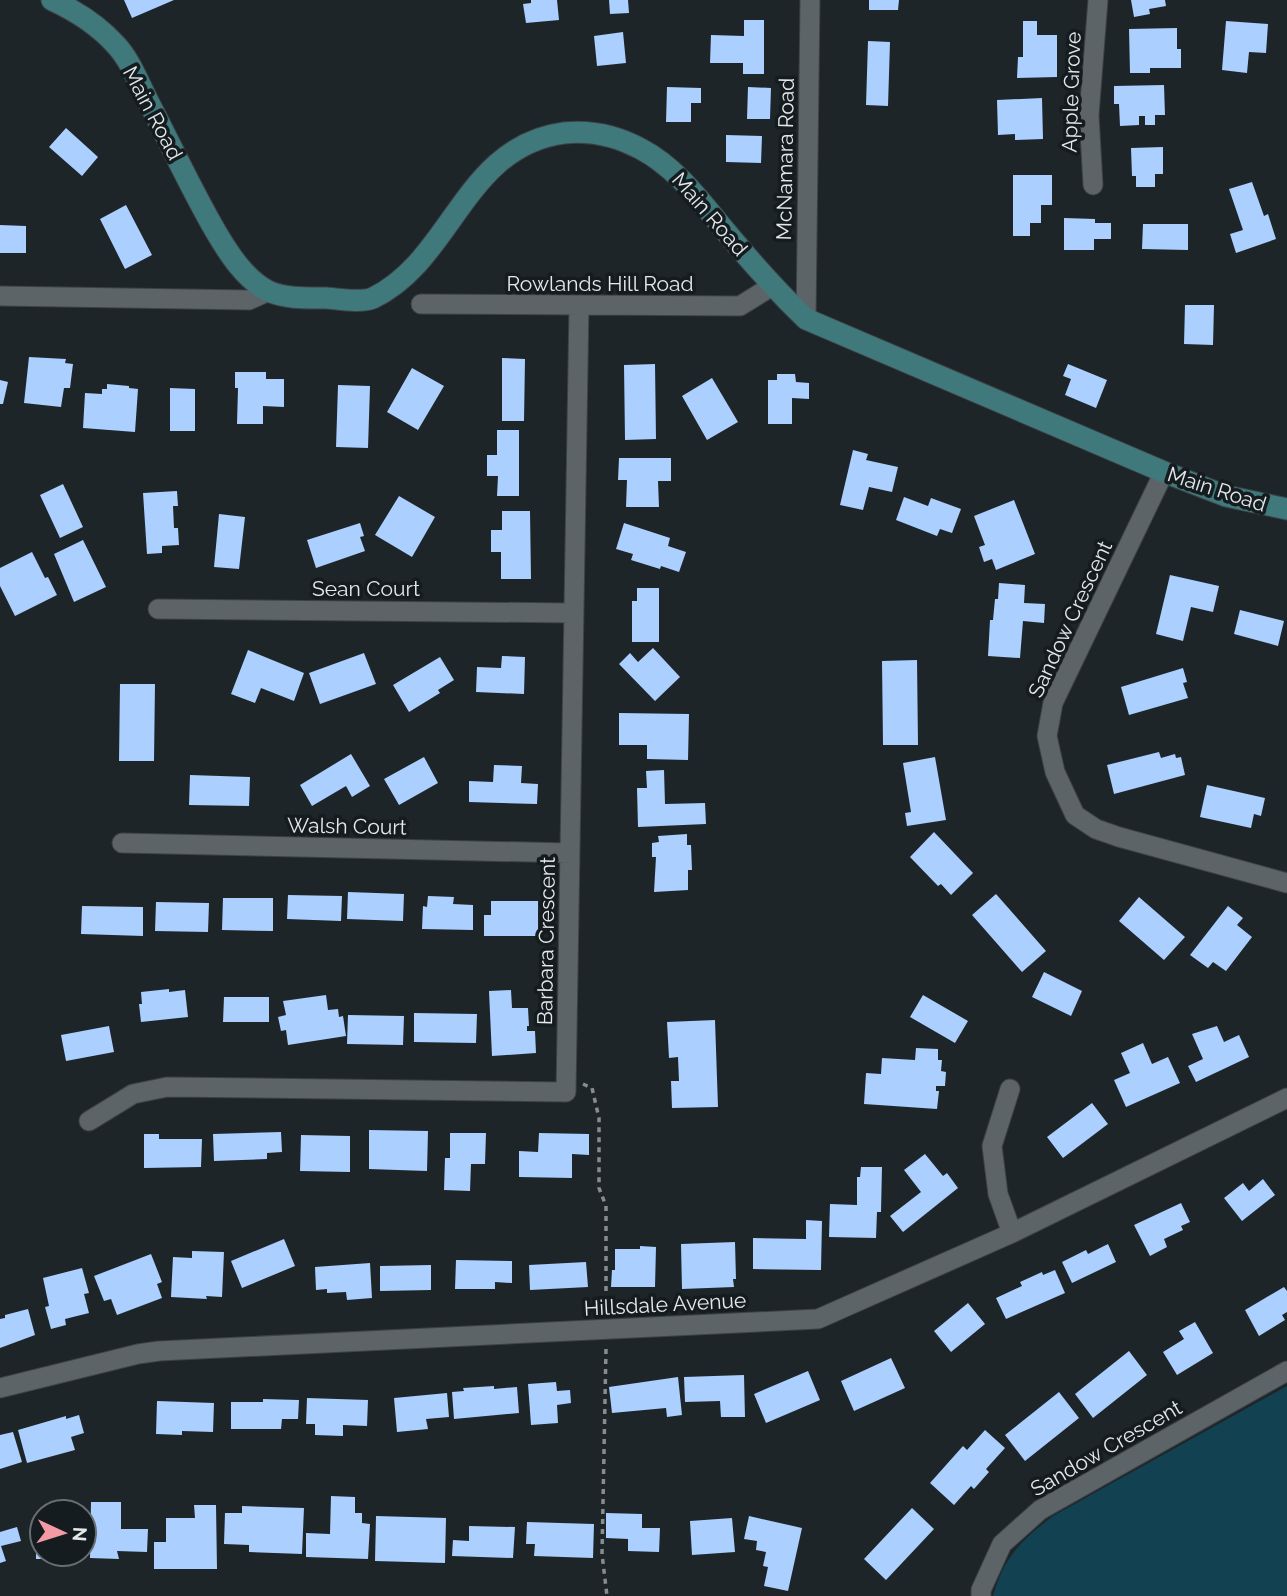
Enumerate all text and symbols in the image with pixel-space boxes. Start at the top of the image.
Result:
street label: Apple Grove [1056,31,1086,153]
street label: Main Road [118,62,188,164]
street label: McNamara Road [771,78,799,240]
street label: Main Road [667,167,753,261]
street label: Rowlands Hill Road [506,271,694,296]
street label: Main Road [1164,461,1270,517]
street label: Sandow Crescent [1023,537,1117,701]
street label: Sean Court [312,576,420,601]
street label: Walsh Court [287,812,407,840]
street label: Barbara Crescent [532,857,560,1025]
street label: Hillsdale Avenue [583,1287,747,1321]
street label: Sandow Crescent [1026,1395,1186,1501]
north arrow [28,1498,98,1568]
text: N [68,1526,91,1542]

